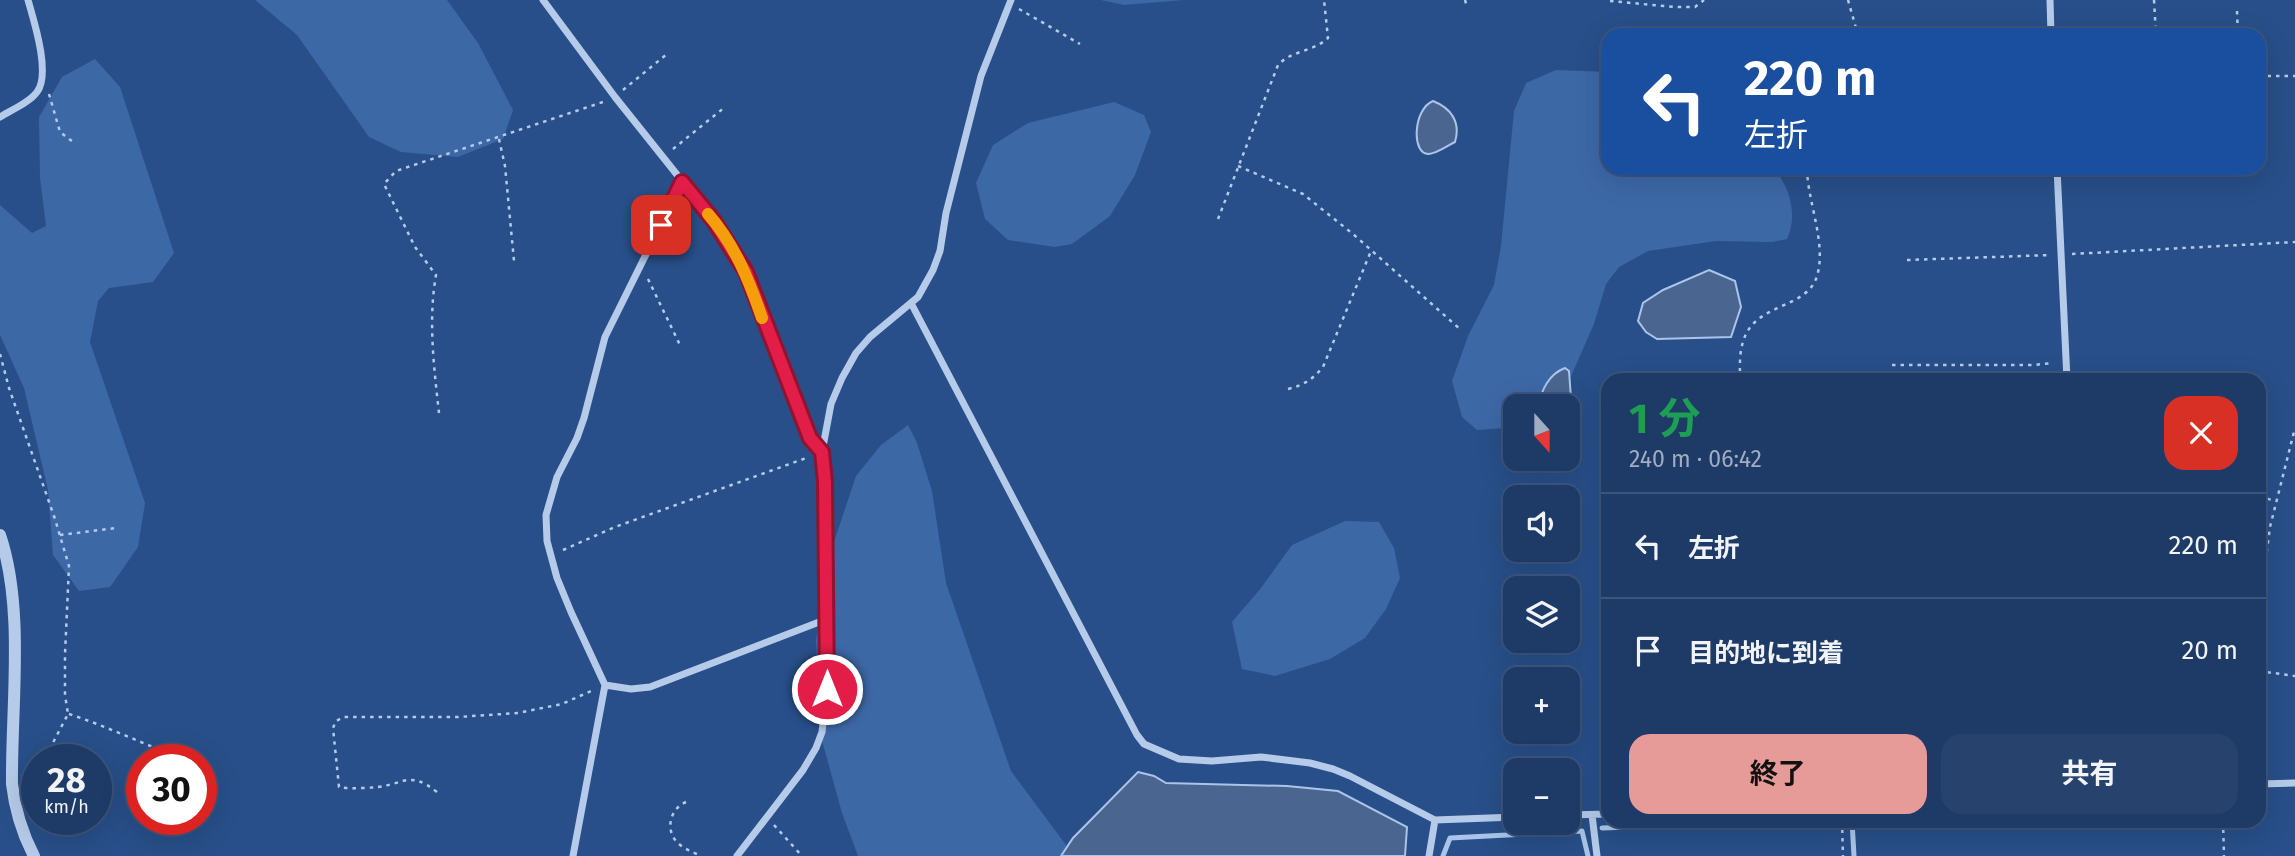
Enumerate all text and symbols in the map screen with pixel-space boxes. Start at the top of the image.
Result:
text: 220 m [1744,49,1876,108]
icon: left [1629,56,1720,147]
text: 左折 [1744,116,1808,154]
pin [631,195,691,255]
icon: arrive [642,206,680,244]
north arrow [1503,394,1580,471]
map controls [1503,394,1580,835]
text: 1 分 [1629,394,1700,444]
button: close [2164,396,2238,470]
text: 240 m · 06:42 [1629,445,1762,473]
button: sound [1503,485,1580,562]
icon: left [1629,527,1667,565]
text: 220 m [2169,530,2238,561]
text: 左折 [1688,533,1740,564]
button: layers [1503,576,1580,653]
icon: arrive [1629,632,1667,670]
text: 20 m [2181,635,2238,666]
text: 目的地に到着 [1688,638,1844,669]
position arrow [790,652,864,726]
button: + [1503,667,1580,744]
button: 終了 [1629,734,1927,814]
button: 共有 [1941,734,2238,814]
speed limit sign: 30 [126,744,217,835]
button: − [1503,758,1580,835]
text: 28 [47,759,86,801]
text: km/h [44,796,89,818]

